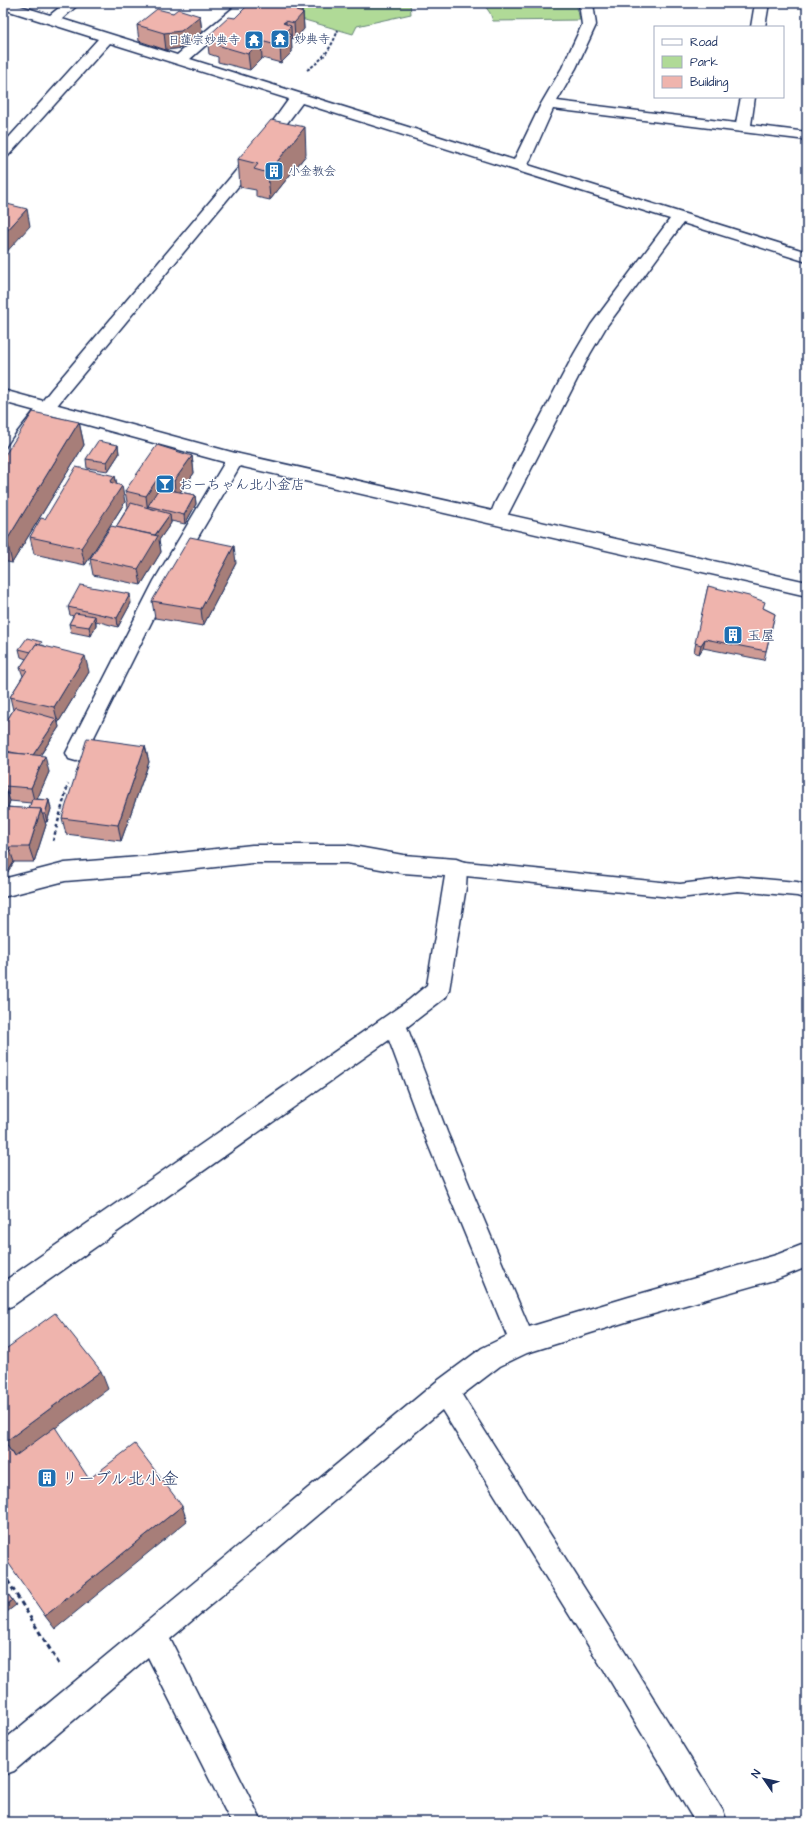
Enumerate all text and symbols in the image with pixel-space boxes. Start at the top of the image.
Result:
legend [654,26,784,98]
temple icon: 妙典寺 [269,28,291,50]
temple icon: 日蓮宗妙典寺 [243,29,265,51]
place label: 妙典寺 [294,31,330,48]
place label: 日蓮宗妙典寺 [168,32,240,49]
text: Road [690,34,718,51]
text: Park [690,54,718,71]
text: Building [690,74,728,92]
building icon: 小金教会 [263,160,285,182]
place label: 小金教会 [288,163,336,180]
bar icon: おーちゃん北小金店 [154,473,176,495]
place label: おーちゃん北小金店 [179,475,305,495]
building icon: 玉屋 [722,624,744,646]
place label: 玉屋 [747,626,775,646]
building icon: リーブル北小金 [36,1467,58,1489]
place label: リーブル北小金 [61,1467,179,1491]
north arrow [744,1759,784,1799]
text: N [748,1767,764,1781]

